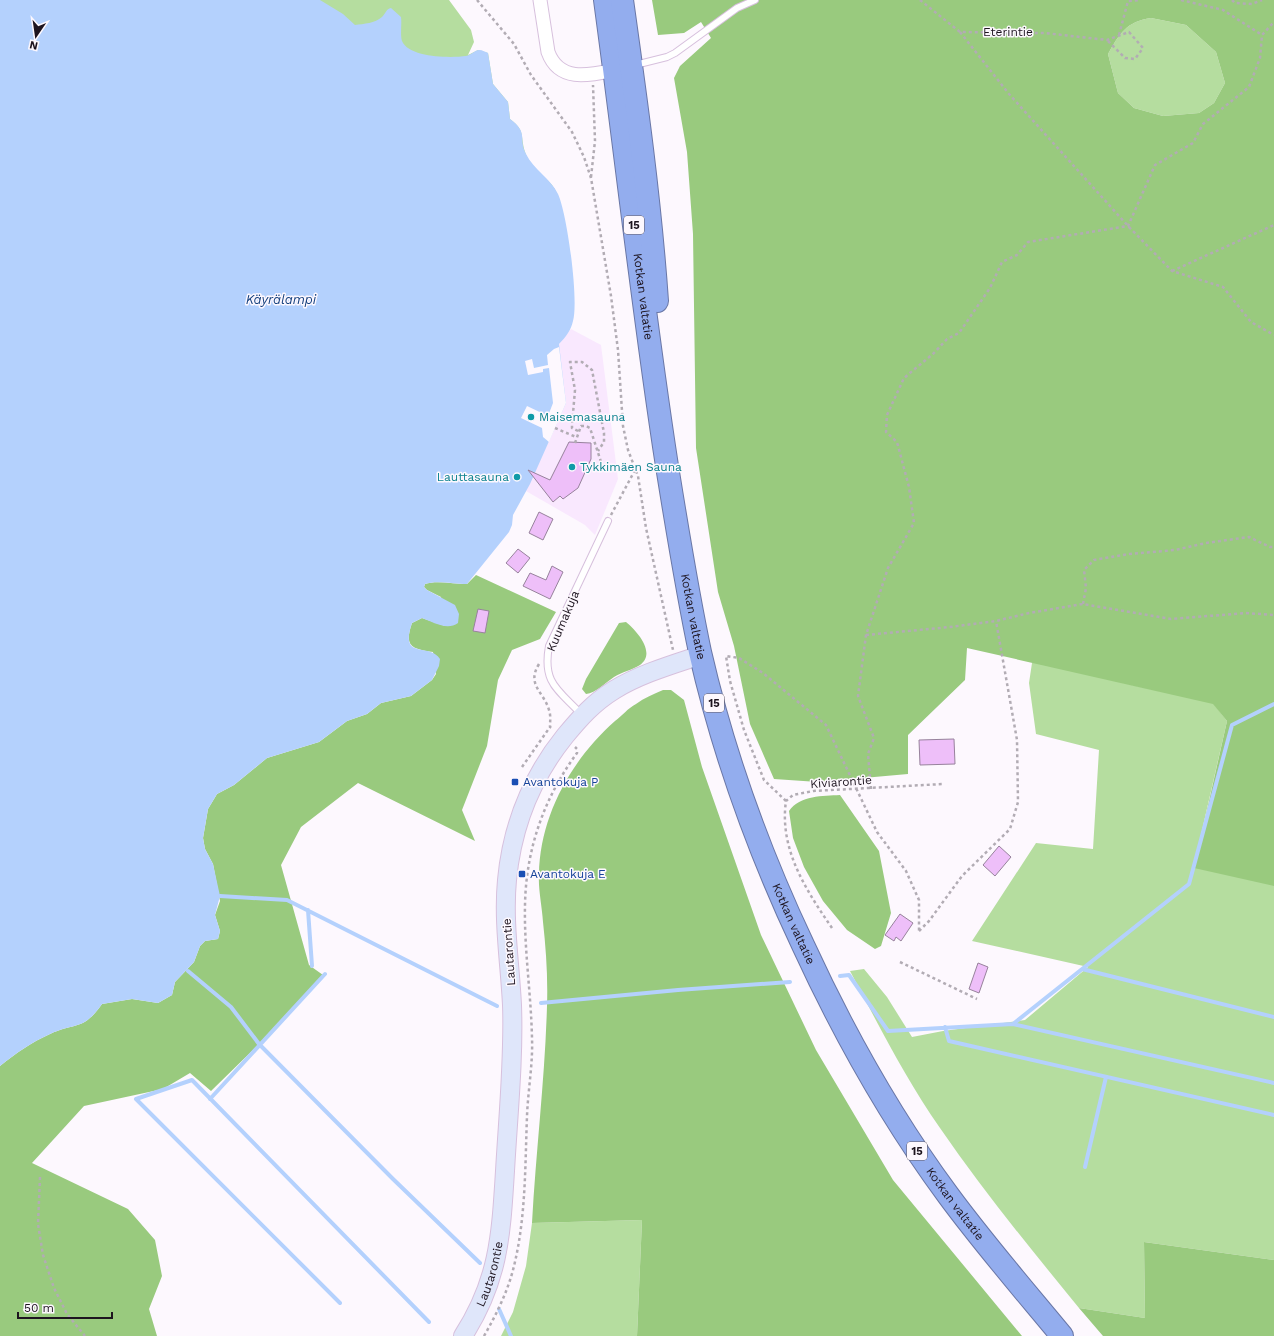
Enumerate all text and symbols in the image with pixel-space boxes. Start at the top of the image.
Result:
north arrow [16,16,56,56]
street label: Eterintie [983,25,1033,39]
text: N [28,38,39,53]
road number: 15 [624,216,644,234]
street label: Kotkan valtatie [631,252,656,341]
water label: Käyrälampi [246,292,317,307]
place label: Maisemasauna [539,410,626,424]
marker: Maisemasauna [526,412,536,422]
place label: Tykkimäen Sauna [580,460,682,474]
marker: Tykkimäen Sauna [567,462,577,472]
place label: Lauttasauna [437,470,509,484]
marker: Lauttasauna [512,472,522,482]
street label: Kotkan valtatie [678,573,709,661]
street label: Kuumakuja [544,588,582,654]
road number: 15 [704,694,724,712]
street label: Kiviarontie [810,773,872,791]
place label: Avantokuja P [523,775,598,789]
marker: Avantokuja P [510,777,520,787]
place label: Avantokuja E [530,867,606,881]
marker: Avantokuja E [517,869,527,879]
street label: Kotkan valtatie [769,881,818,967]
street label: Lautarontie [500,918,518,986]
road number: 15 [907,1142,927,1160]
street label: Kotkan valtatie [923,1165,987,1243]
street label: Lautarontie [473,1240,506,1309]
scale bar [18,1294,112,1320]
text: 50 m [24,1301,54,1315]

